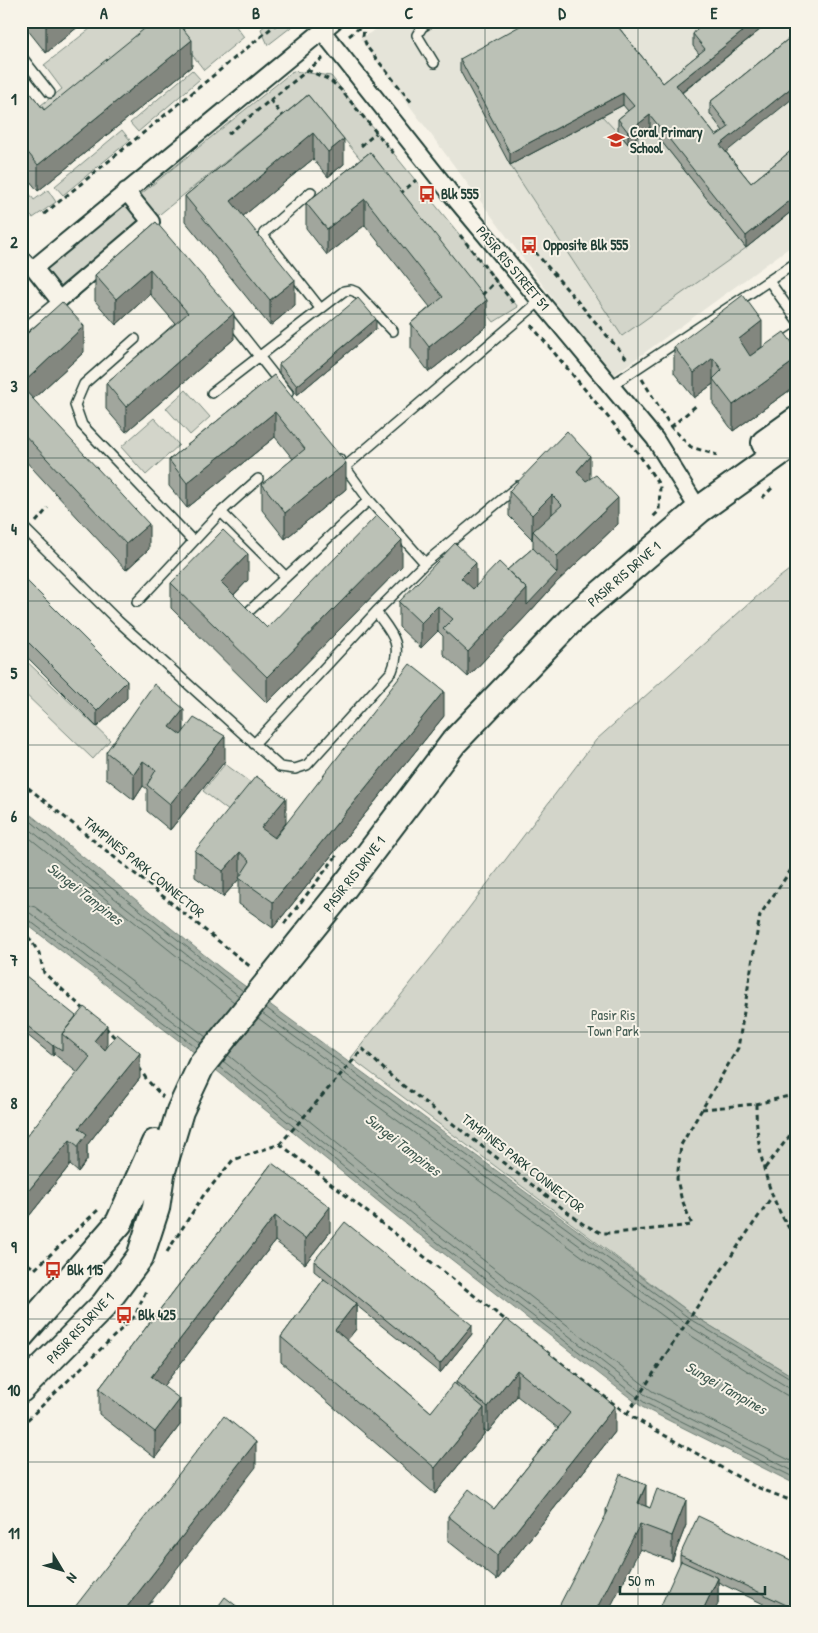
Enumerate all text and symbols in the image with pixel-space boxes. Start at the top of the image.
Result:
text: A [100,2,108,24]
text: B [252,2,260,24]
text: C [405,2,414,24]
text: D [558,2,566,24]
text: E [710,2,718,24]
text: 1 [11,88,17,110]
place label: Coral Primary School [630,122,703,157]
school or university icon: Coral Primary School [606,130,626,150]
bus stop icon: Blk 555 [417,184,437,204]
place label: Blk 555 [441,184,479,203]
street label: PASIR RIS STREET 51 [472,221,554,314]
text: 2 [10,231,18,253]
bus stop icon: Opposite Blk 555 [519,235,539,255]
place label: Opposite Blk 555 [543,235,628,256]
text: 3 [10,375,18,397]
text: 4 [11,518,17,540]
street label: PASIR RIS DRIVE 1 [583,537,664,611]
text: 5 [11,662,18,684]
text: 6 [11,805,18,827]
street label: TAMPINES PARK CONNECTOR [80,812,209,921]
street label: PASIR RIS DRIVE 1 [318,832,389,915]
water label: Sungei Tampines [43,857,128,930]
text: 7 [9,949,18,971]
park label: Pasir Ris Town Park [587,1005,639,1040]
text: 8 [11,1092,18,1114]
water label: Sungei Tampines [361,1108,446,1181]
street label: TAMPINES PARK CONNECTOR [458,1109,588,1216]
text: 9 [11,1236,17,1258]
bus stop icon: Blk 115 [43,1260,63,1280]
place label: Blk 115 [67,1260,103,1279]
street label: PASIR RIS DRIVE 1 [42,1288,118,1367]
bus stop icon: Blk 425 [114,1305,134,1325]
place label: Blk 425 [138,1305,176,1324]
water label: Sungei Tampines [682,1356,772,1420]
text: 10 [8,1379,20,1401]
text: 11 [8,1522,20,1544]
north arrow [38,1546,88,1596]
scale bar [620,1563,766,1595]
text: N [63,1570,82,1588]
text: 50 m [628,1570,655,1591]

